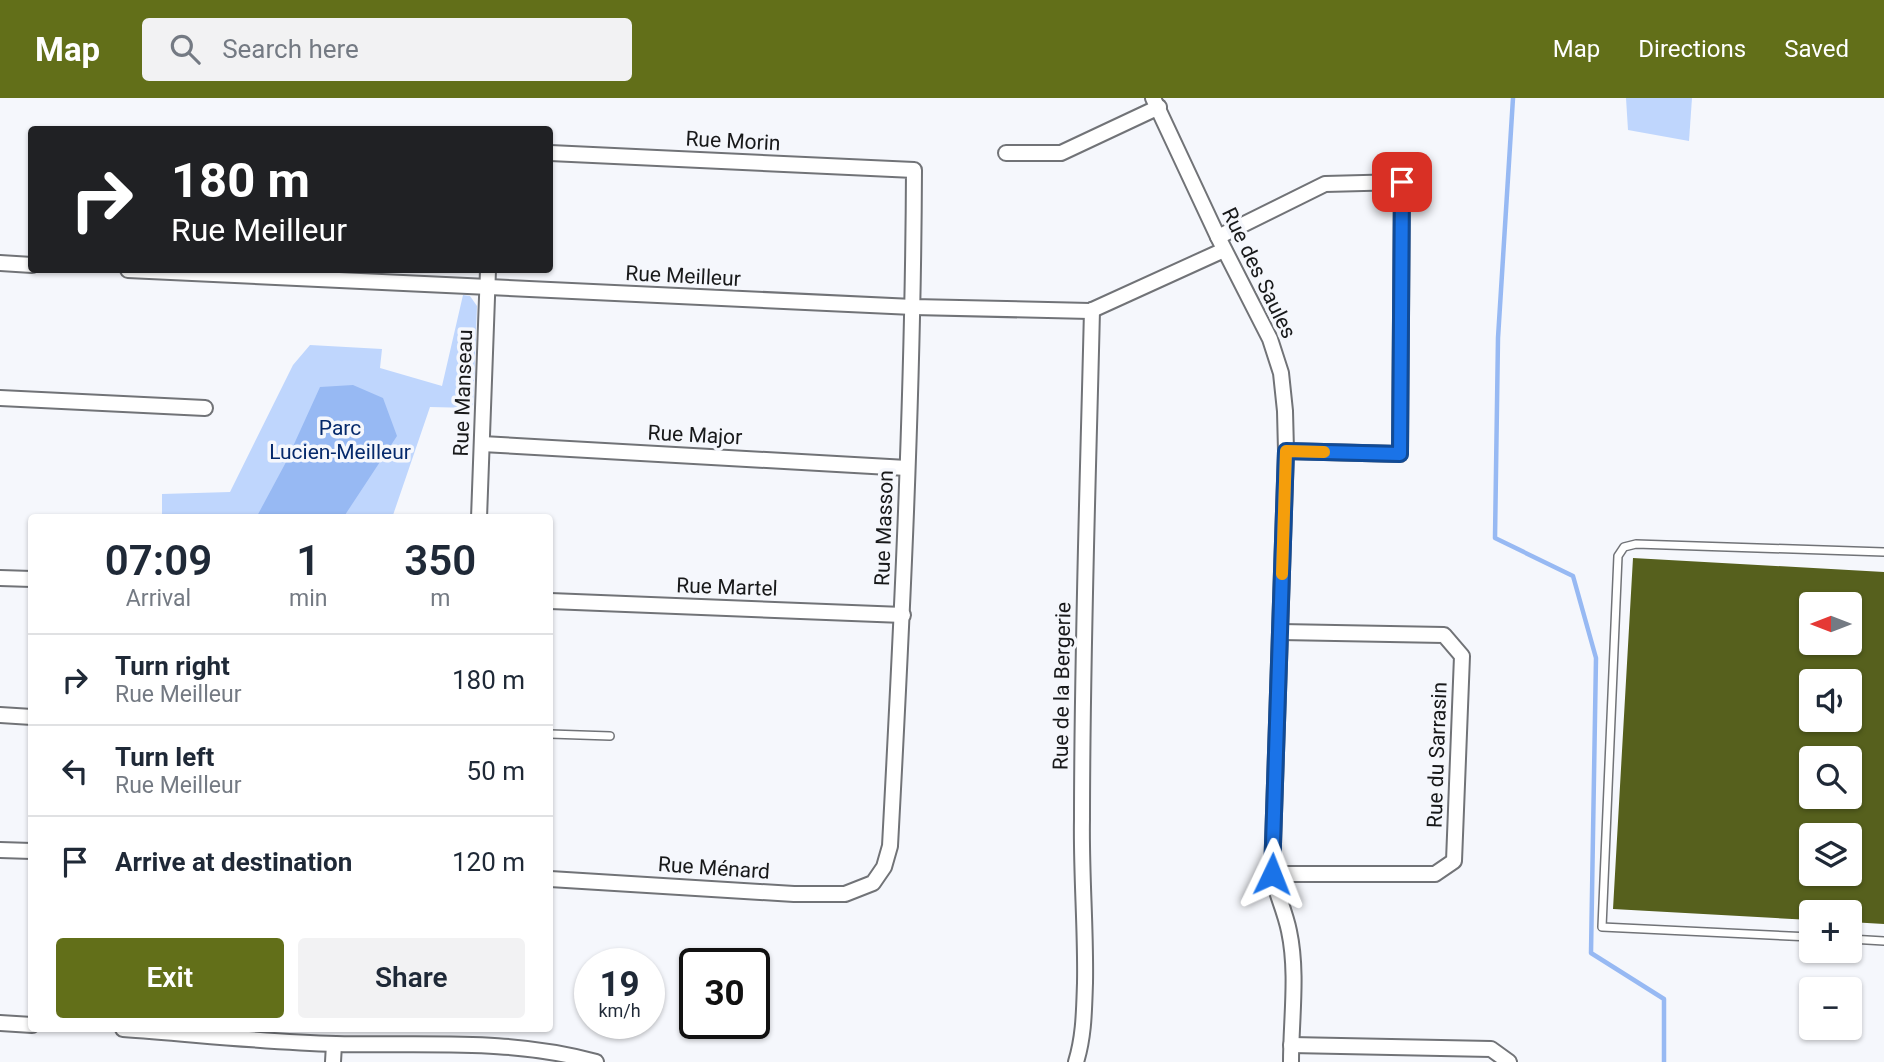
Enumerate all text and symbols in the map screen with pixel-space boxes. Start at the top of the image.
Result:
search box [142,18,632,81]
text: Map [35,30,100,69]
icon: search [166,30,204,68]
text: Search here [222,34,359,64]
text: Map [1553,35,1600,63]
text: Directions [1638,35,1746,63]
text: Saved [1784,35,1849,63]
street label: Rue Morin [685,127,781,155]
text: 180 m [171,152,310,209]
pin [1372,152,1432,212]
icon: right [56,154,147,245]
icon: arrive [1383,163,1421,201]
street label: Rue des Saules [1217,204,1301,342]
text: Rue Meilleur [171,211,347,249]
street label: Rue Meilleur [625,261,741,291]
street label: Rue Manseau [449,329,477,457]
park label: Parc Lucien-Meilleur [269,416,411,464]
street label: Rue Major [647,421,743,449]
street label: Rue Masson [870,470,898,586]
text: 07:09 [105,536,212,585]
text: 1 [296,536,320,585]
text: 350 [404,536,476,585]
street label: Rue Martel [676,573,778,601]
text: Arrival [126,585,191,612]
text: min [289,585,327,612]
text: m [430,585,450,612]
north arrow [1799,592,1862,654]
map controls [1799,592,1862,1040]
street label: Rue de la Bergerie [1049,602,1075,770]
text: Turn right [115,651,230,681]
icon: right [56,661,94,699]
text: 180 m [452,665,525,695]
button: sound [1799,669,1862,732]
text: Rue Meilleur [115,681,241,708]
street label: Rue du Sarrasin [1422,682,1452,828]
text: Turn left [115,742,214,772]
button: search [1799,746,1862,809]
icon: left [56,752,94,790]
text: 50 m [467,756,525,786]
text: Rue Meilleur [115,772,241,799]
button: layers [1799,823,1862,886]
position arrow [1235,837,1309,911]
icon: arrive [56,843,94,881]
text: Arrive at destination [115,847,352,877]
text: 120 m [452,847,525,877]
street label: Rue Ménard [657,852,771,884]
button: + [1799,900,1862,963]
button: Exit [56,938,284,1018]
button: Share [298,938,525,1018]
speed limit sign: 30 [679,948,770,1039]
text: 19 [599,964,640,1005]
button: − [1799,977,1862,1040]
text: km/h [598,1000,641,1021]

